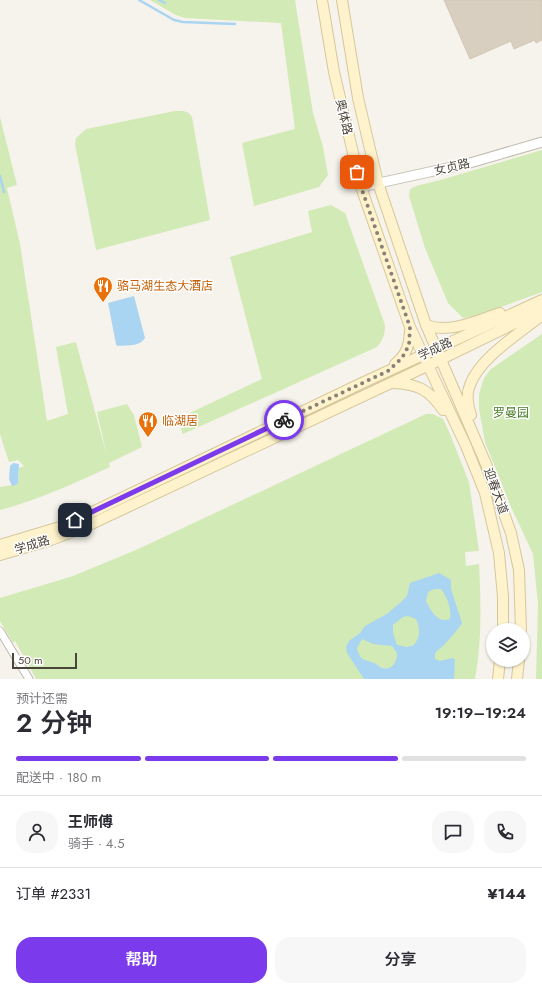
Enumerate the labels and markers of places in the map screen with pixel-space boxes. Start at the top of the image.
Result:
pin [340,155,374,189]
restaurant icon: 骆马湖生态大酒店 [92,275,114,303]
place label: 骆马湖生态大酒店 [117,277,213,295]
restaurant icon: 临湖居 [137,410,159,438]
place label: 临湖居 [162,412,198,430]
pin [58,503,92,537]

